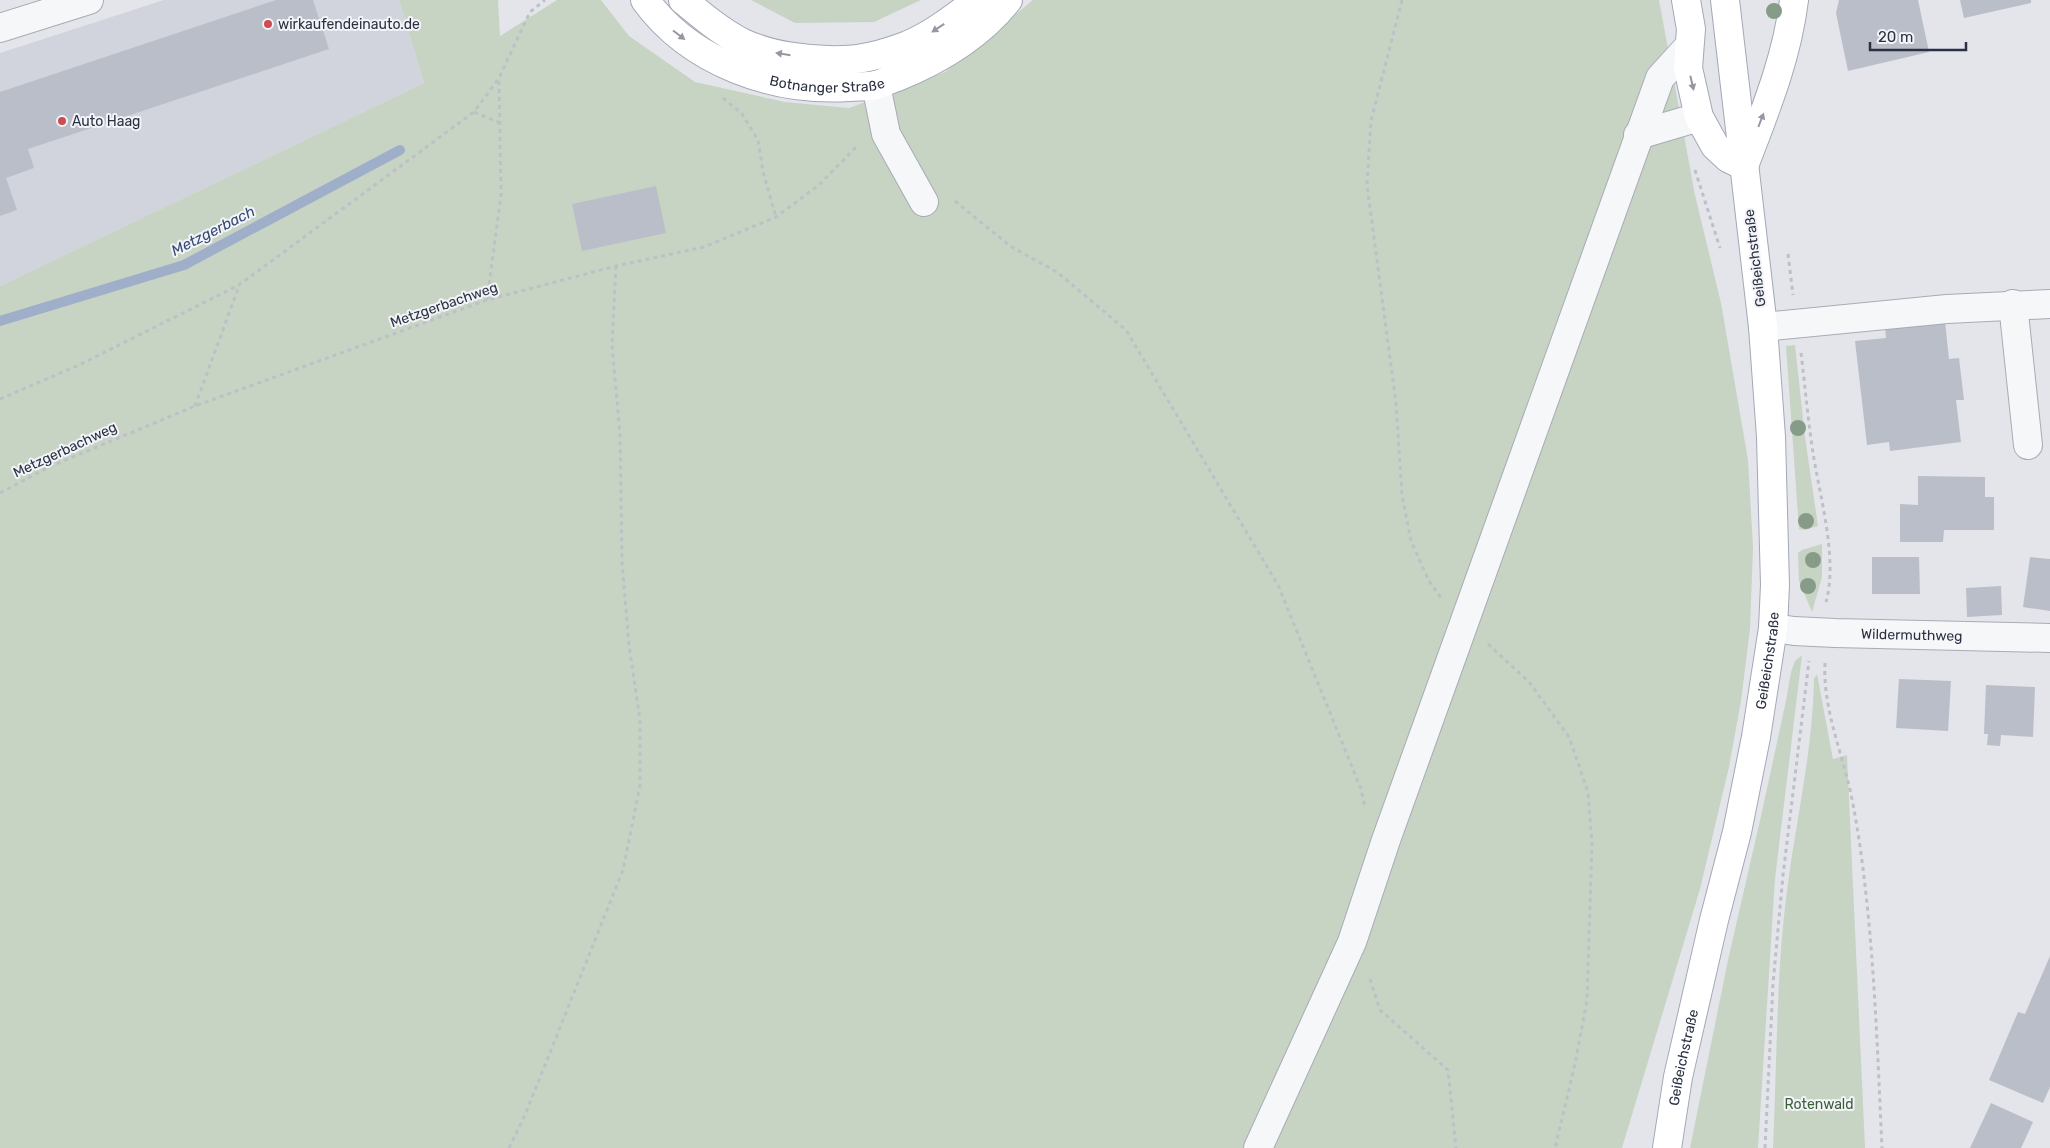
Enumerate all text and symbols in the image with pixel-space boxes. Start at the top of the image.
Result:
place label: wirkaufendeinauto.de [278,16,420,33]
marker: wirkaufendeinauto.de [262,18,274,30]
scale bar [1870,20,1966,52]
one-way arrow [932,23,945,33]
text: 20 m [1878,28,1913,46]
one-way arrow [672,30,685,41]
one-way arrow [774,49,790,57]
street label: Botnanger Straße [768,72,887,96]
one-way arrow [1688,75,1696,90]
one-way arrow [1757,112,1765,127]
place label: Auto Haag [72,113,140,130]
marker: Auto Haag [56,115,68,127]
water label: Metzgerbach [168,202,258,260]
street label: Geißeichstraße [1741,208,1769,308]
street label: Metzgerbachweg [388,279,500,331]
street label: Metzgerbachweg [10,419,120,481]
street label: Geißeichstraße [1752,611,1782,711]
street label: Wildermuthweg [1861,625,1963,644]
street label: Geißeichstraße [1665,1007,1702,1107]
park label: Rotenwald [1784,1096,1854,1113]

